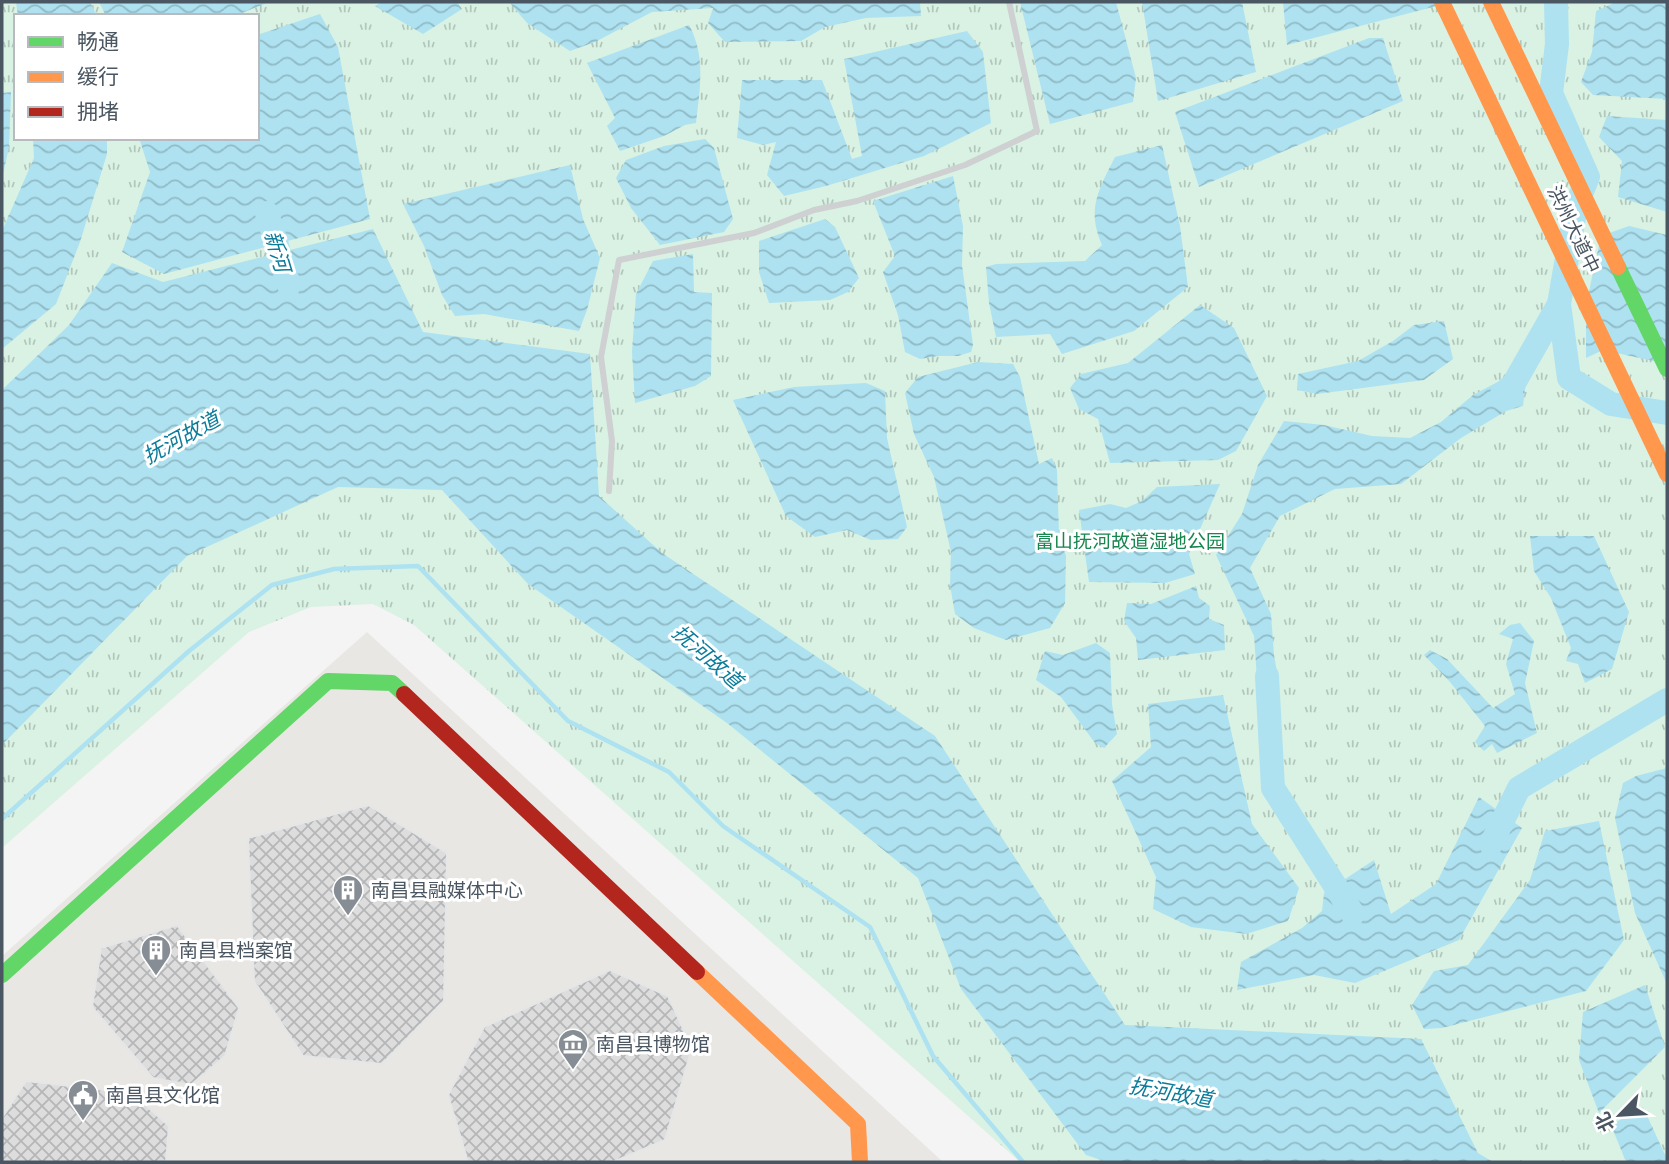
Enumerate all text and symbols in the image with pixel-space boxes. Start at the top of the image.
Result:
legend [14,14,259,140]
text: 畅通 [77,27,119,55]
text: 缓行 [77,62,119,90]
text: 拥堵 [77,97,119,125]
street label: 洪州大道中 [1542,181,1606,277]
water label: 新河 [258,227,299,279]
water label: 抚河故道 [137,403,227,470]
park label: 富山抚河故道湿地公园 [1035,529,1225,553]
water label: 抚河故道 [667,618,751,696]
building icon: 南昌县融媒体中心 [331,873,365,917]
place label: 南昌县融媒体中心 [371,878,523,902]
building icon: 南昌县档案馆 [139,933,173,977]
place label: 南昌县档案馆 [179,938,293,962]
museum icon: 南昌县博物馆 [556,1027,590,1071]
place label: 南昌县博物馆 [596,1032,710,1056]
water label: 抚河故道 [1127,1071,1218,1114]
public building icon: 南昌县文化馆 [66,1078,100,1122]
north arrow [1585,1080,1655,1150]
place label: 南昌县文化馆 [106,1083,220,1107]
text: 北 [1590,1108,1619,1136]

